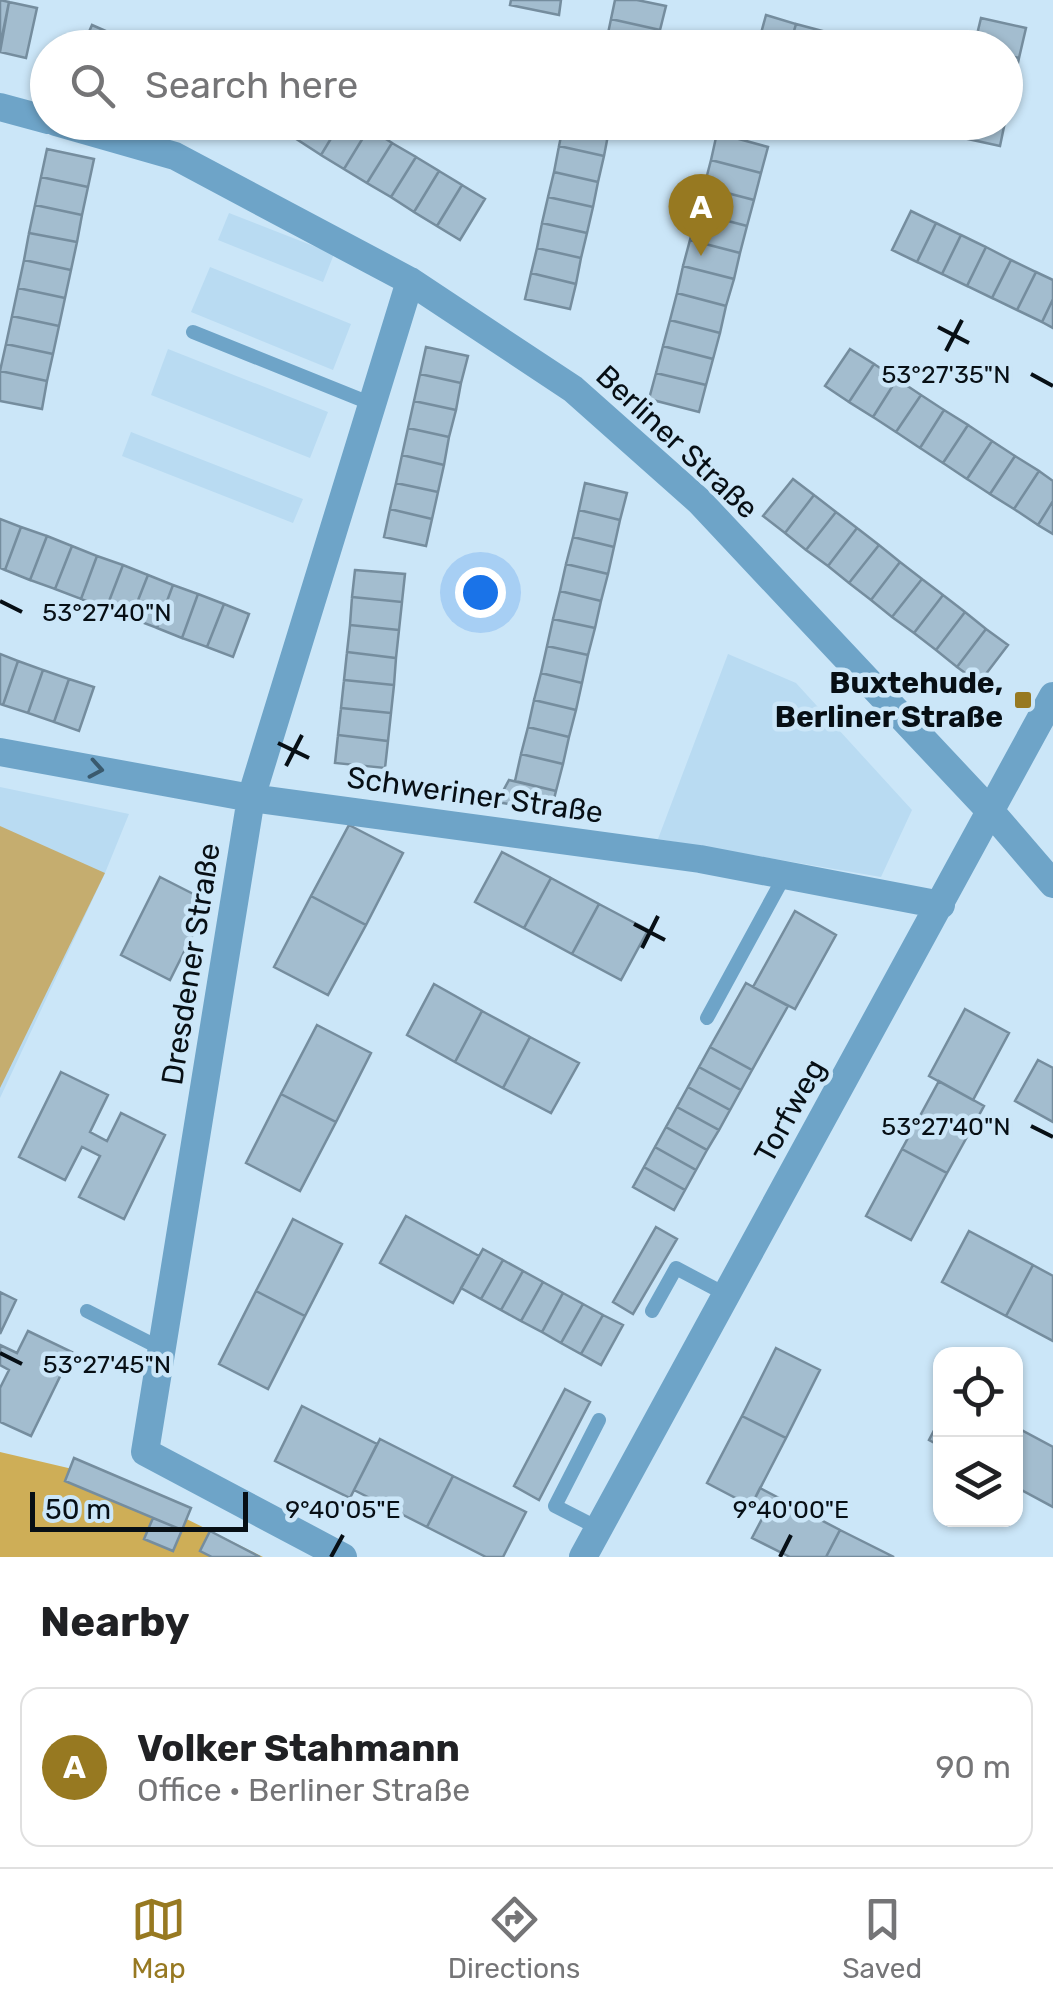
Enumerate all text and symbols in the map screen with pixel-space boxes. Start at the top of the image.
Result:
search box [30,30,1023,140]
icon: search [65,58,120,113]
text: Search here [145,62,358,108]
pin: A [668,174,734,256]
street label: Berliner Straße [589,358,765,526]
text: 53°27'35"N [881,360,1011,389]
your location [455,567,506,618]
text: 53°27'40"N [42,598,172,627]
place label: Buxtehude, Berliner Straße [775,665,1003,735]
marker: Buxtehude, Berliner Straße [1012,689,1034,711]
one-way arrow [87,758,104,779]
street label: Schweriner Straße [345,759,605,831]
street label: Dresdener Straße [154,841,228,1087]
street label: Torfweg [747,1053,833,1169]
text: 53°27'40"N [881,1112,1011,1141]
map controls [933,1347,1023,1527]
button: locate [933,1347,1023,1437]
text: 53°27'45"N [43,1350,171,1379]
button: layers [933,1437,1023,1527]
scale bar [30,1487,248,1532]
text: 50 m [45,1493,111,1526]
text: 9°40'05"E [285,1495,401,1524]
text: 9°40'00"E [733,1495,849,1524]
text: Nearby [40,1597,190,1647]
text: Volker Stahmann [137,1725,460,1771]
text: A [63,1748,86,1786]
text: 90 m [935,1748,1011,1786]
text: Office · Berliner Straße [137,1771,470,1809]
tab: Map [131,1892,186,1985]
tab: Directions [448,1892,580,1985]
tab: Saved [842,1892,922,1985]

